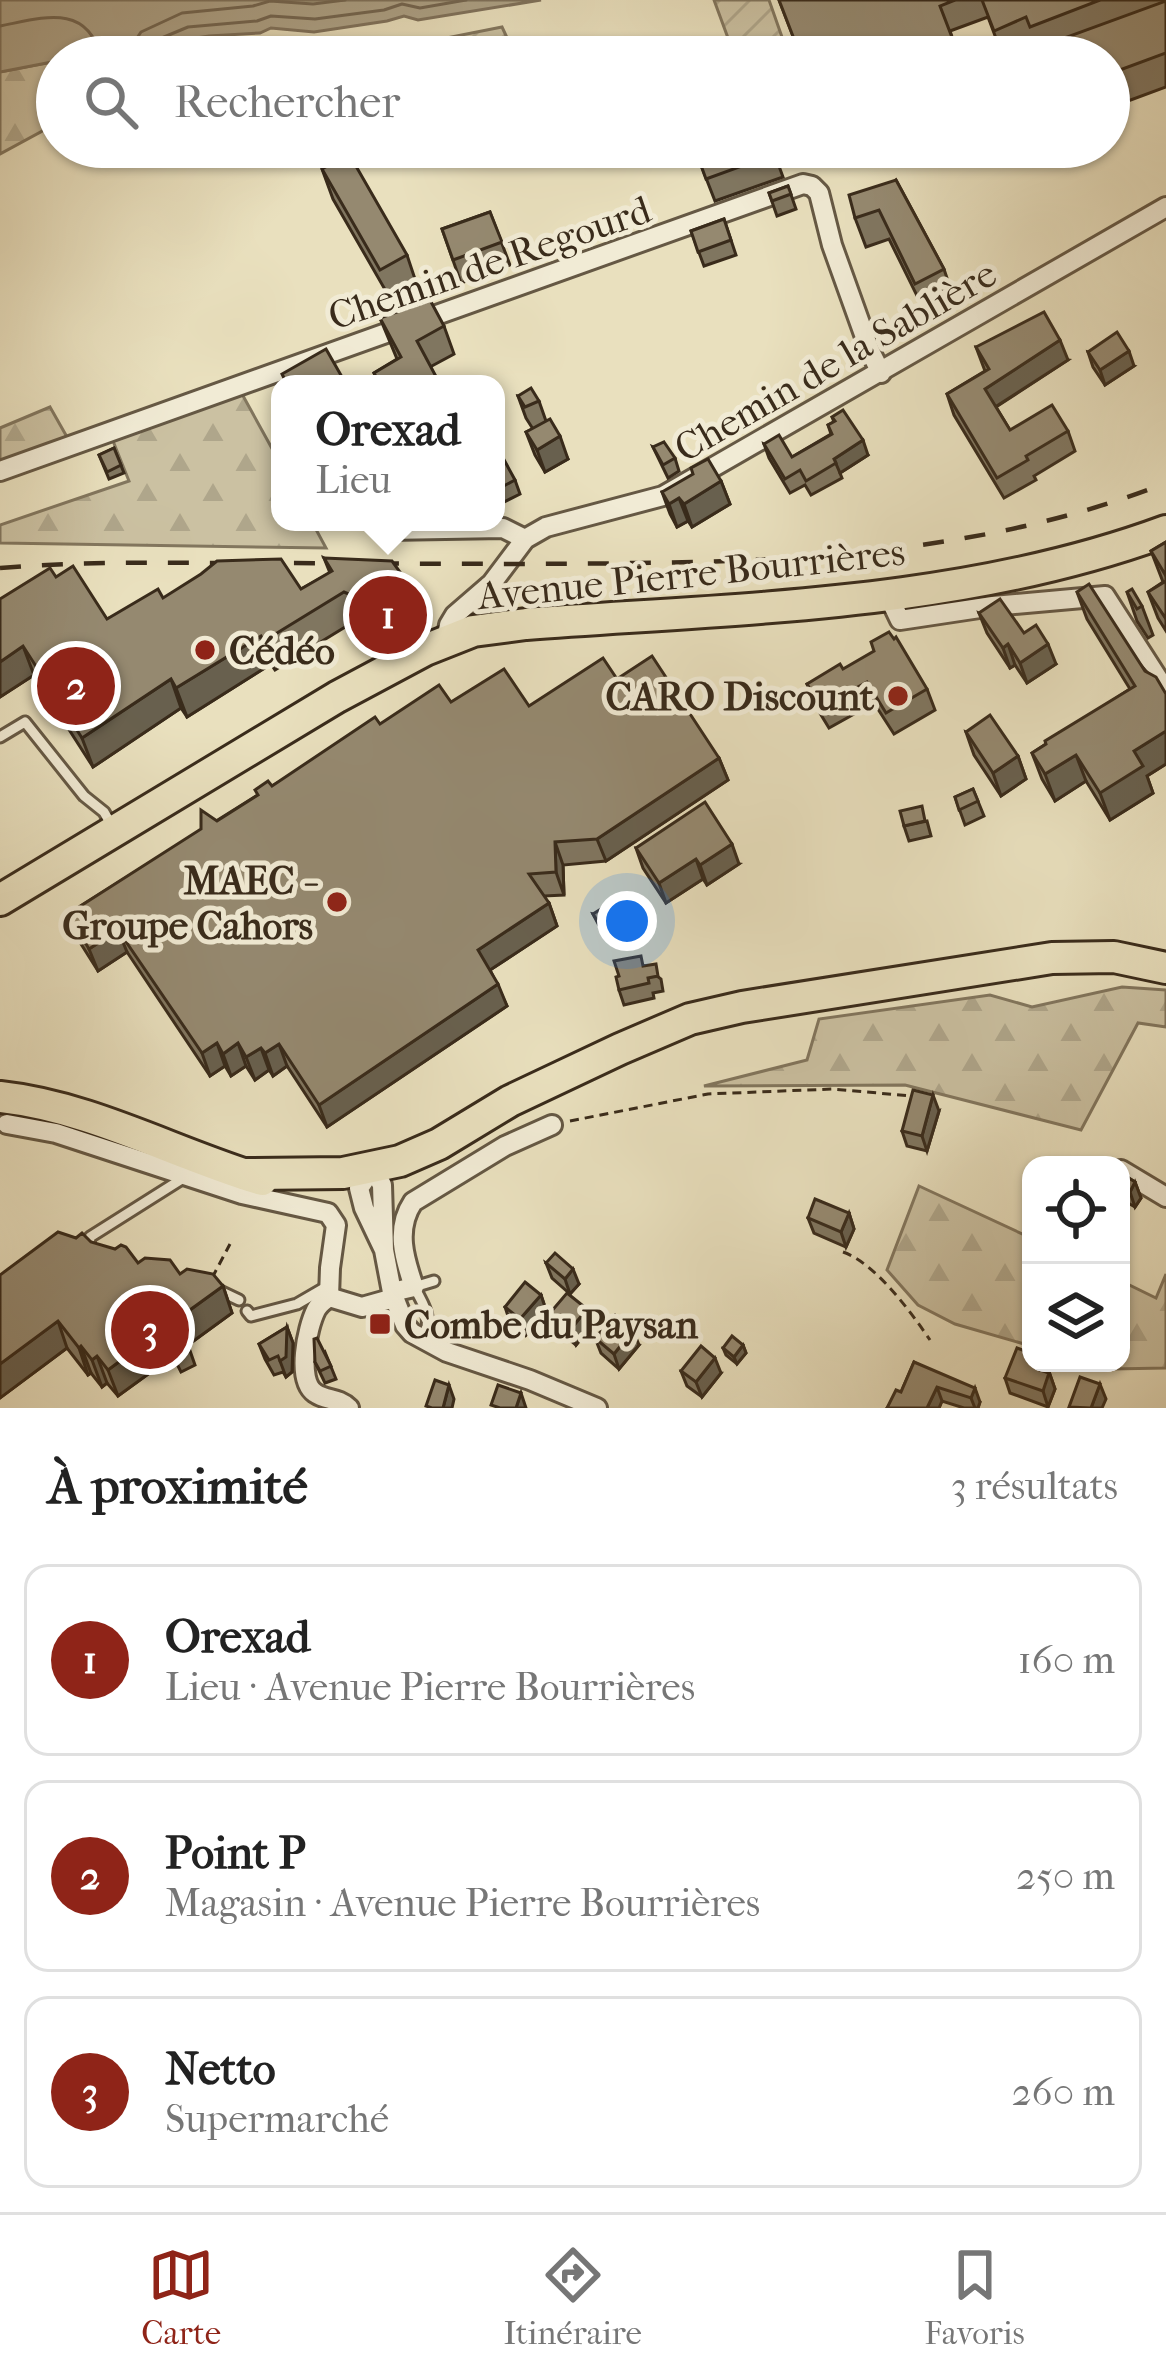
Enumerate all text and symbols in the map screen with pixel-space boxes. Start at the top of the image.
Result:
search box [36,36,1130,168]
icon: search [78,69,144,135]
text: Rechercher [174,76,400,129]
street label: Chemin de Regourd [322,186,657,340]
street label: Chemin de la Sablière [667,250,1004,472]
popup [271,375,505,531]
text: Orexad [315,404,461,457]
text: Lieu [315,457,391,503]
street label: Avenue Pierre Bourrières [473,529,907,620]
pin: 1 [349,570,427,660]
place label: Cédéo [229,628,335,674]
marker: Cédéo [192,637,218,663]
pin: 2 [37,641,115,731]
place label: CARO Discount [605,674,875,720]
marker: CARO Discount [885,683,911,709]
place label: MAEC - Groupe Cahors [62,858,319,949]
marker: MAEC - Groupe Cahors [324,889,350,915]
your location [597,891,657,951]
map controls [1022,1156,1130,1372]
button: locate [1022,1156,1130,1264]
button: layers [1022,1264,1130,1372]
pin: 3 [111,1285,189,1375]
place label: Combe du Paysan [404,1302,698,1348]
marker: Combe du Paysan [367,1311,393,1337]
text: À proximité [48,1456,308,1516]
text: 3 résultats [951,1463,1118,1509]
text: Orexad [165,1611,310,1664]
text: 1 [83,1637,97,1683]
text: 160 m [1018,1637,1115,1683]
text: Lieu · Avenue Pierre Bourrières [165,1664,695,1710]
text: Point P [165,1827,306,1880]
text: 2 [80,1853,100,1899]
text: 250 m [1016,1853,1115,1899]
text: Magasin · Avenue Pierre Bourrières [165,1880,760,1926]
text: Netto [165,2043,276,2096]
text: 3 [82,2069,98,2115]
text: 260 m [1012,2069,1115,2115]
text: Supermarché [165,2096,389,2142]
tab: Carte [141,2242,221,2353]
tab: Itinéraire [503,2242,642,2353]
tab: Favoris [924,2242,1025,2353]

